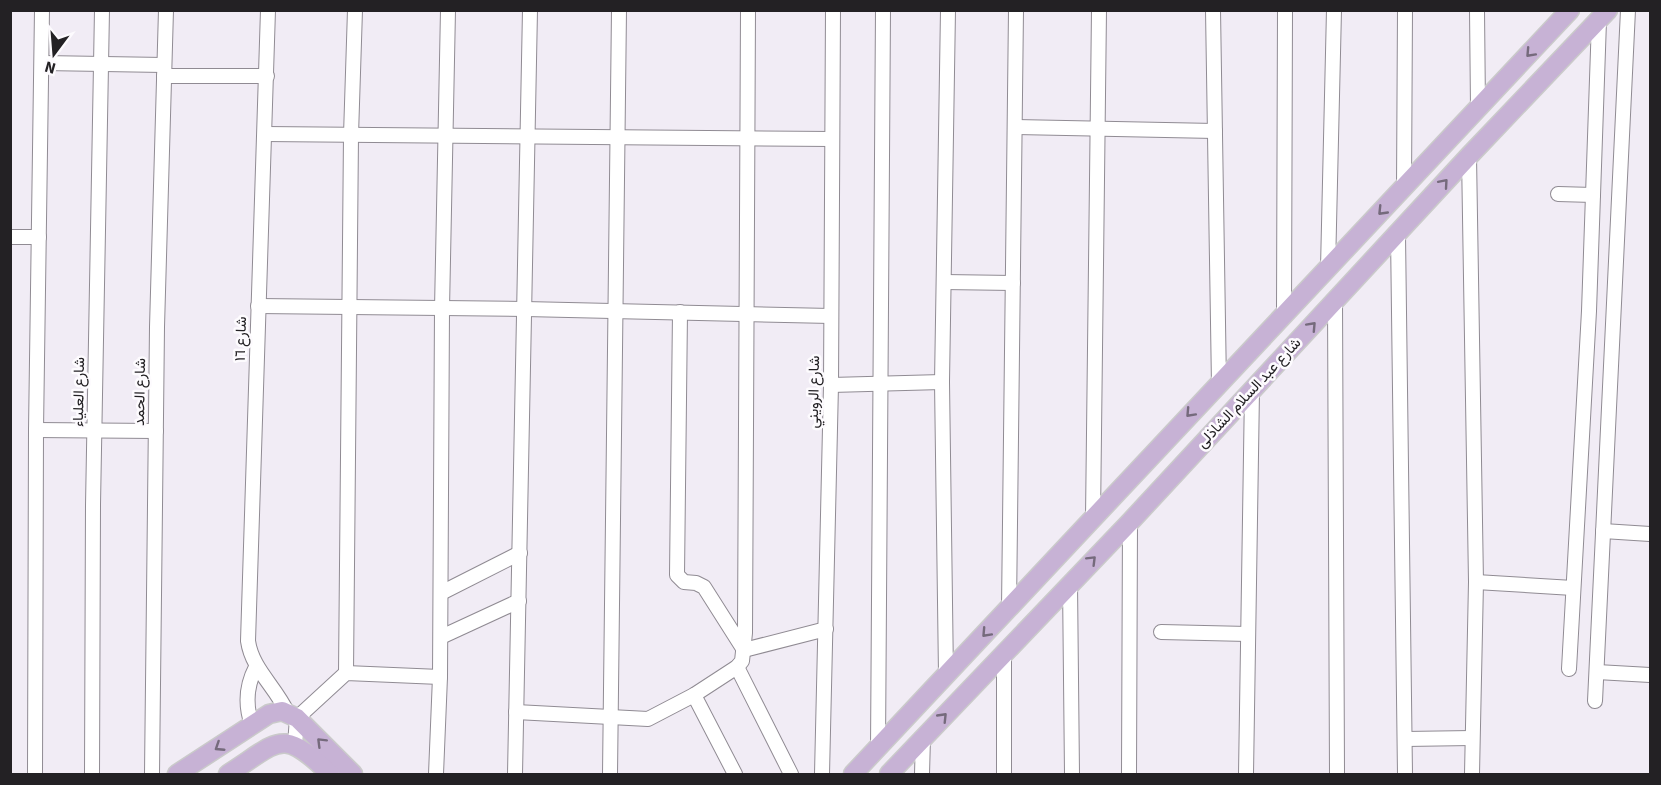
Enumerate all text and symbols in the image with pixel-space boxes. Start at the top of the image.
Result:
north arrow [24,24,84,84]
one-way arrow [1526,47,1537,57]
text: N [42,55,58,79]
one-way arrow [1437,179,1448,190]
one-way arrow [1378,204,1389,214]
street label: شارع ١٦ [230,316,252,362]
one-way arrow [1305,322,1316,333]
street label: شارع عبد السلام الشاذلى [1192,333,1306,453]
street label: شارع الرويني [803,355,827,429]
street label: شارع العلياء [68,357,90,427]
street label: شارع الحمد [129,358,151,426]
one-way arrow [1187,406,1198,417]
one-way arrow [1085,557,1096,568]
one-way arrow [982,625,993,636]
one-way arrow [936,713,947,724]
one-way arrow [317,739,328,749]
one-way arrow [214,740,225,751]

